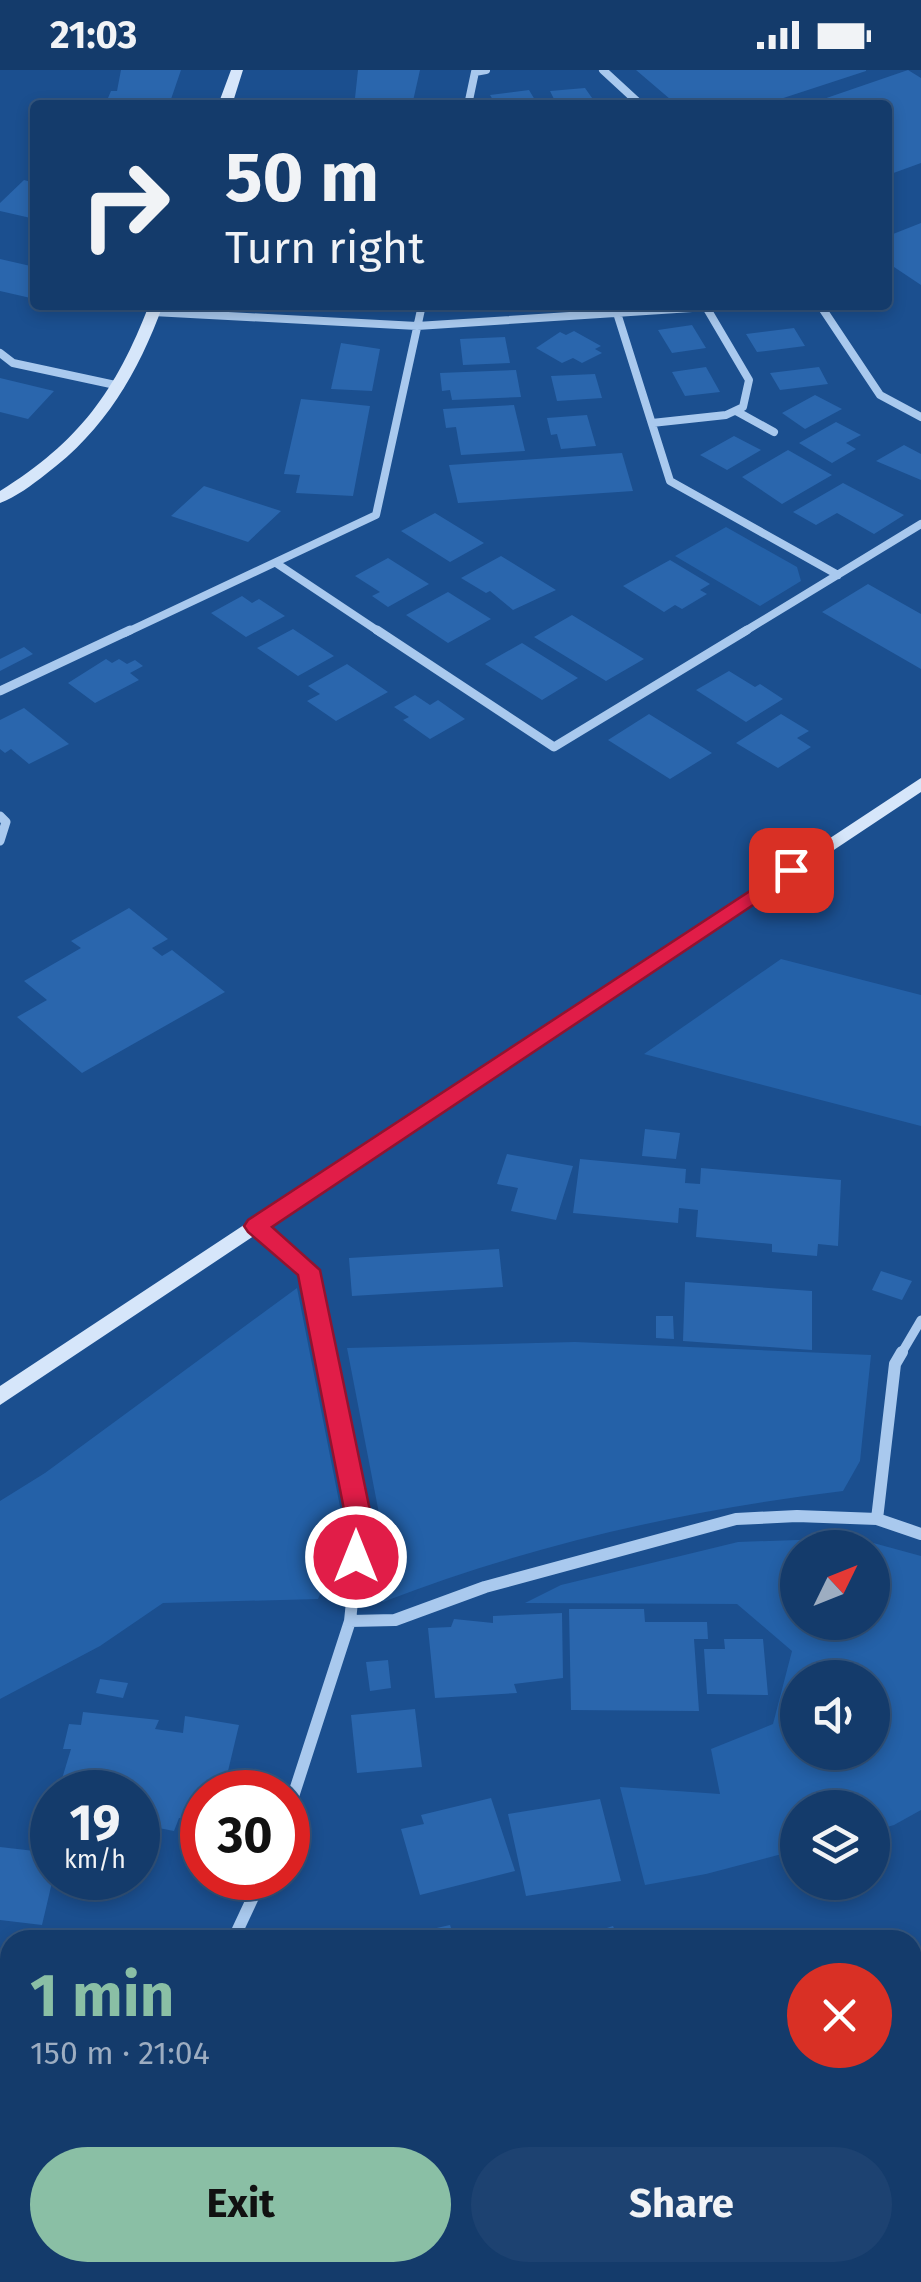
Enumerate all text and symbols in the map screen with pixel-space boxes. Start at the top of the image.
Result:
text: 21:03 [50,12,137,58]
text: 50 m [225,136,379,220]
icon: right [60,140,190,270]
text: Turn right [225,221,424,275]
pin [749,828,834,913]
icon: arrive [764,843,819,898]
position arrow [304,1505,408,1609]
north arrow [780,1530,890,1640]
map controls [780,1530,890,1900]
button: sound [780,1660,890,1770]
speed limit sign: 30 [180,1770,310,1900]
button: layers [780,1790,890,1900]
text: 19 [69,1793,121,1853]
text: km/h [64,1845,126,1875]
text: 1 min [30,1960,174,2032]
button: close [787,1963,892,2068]
text: 150 m · 21:04 [30,2034,210,2072]
button: Exit [30,2147,451,2262]
button: Share [471,2147,892,2262]

